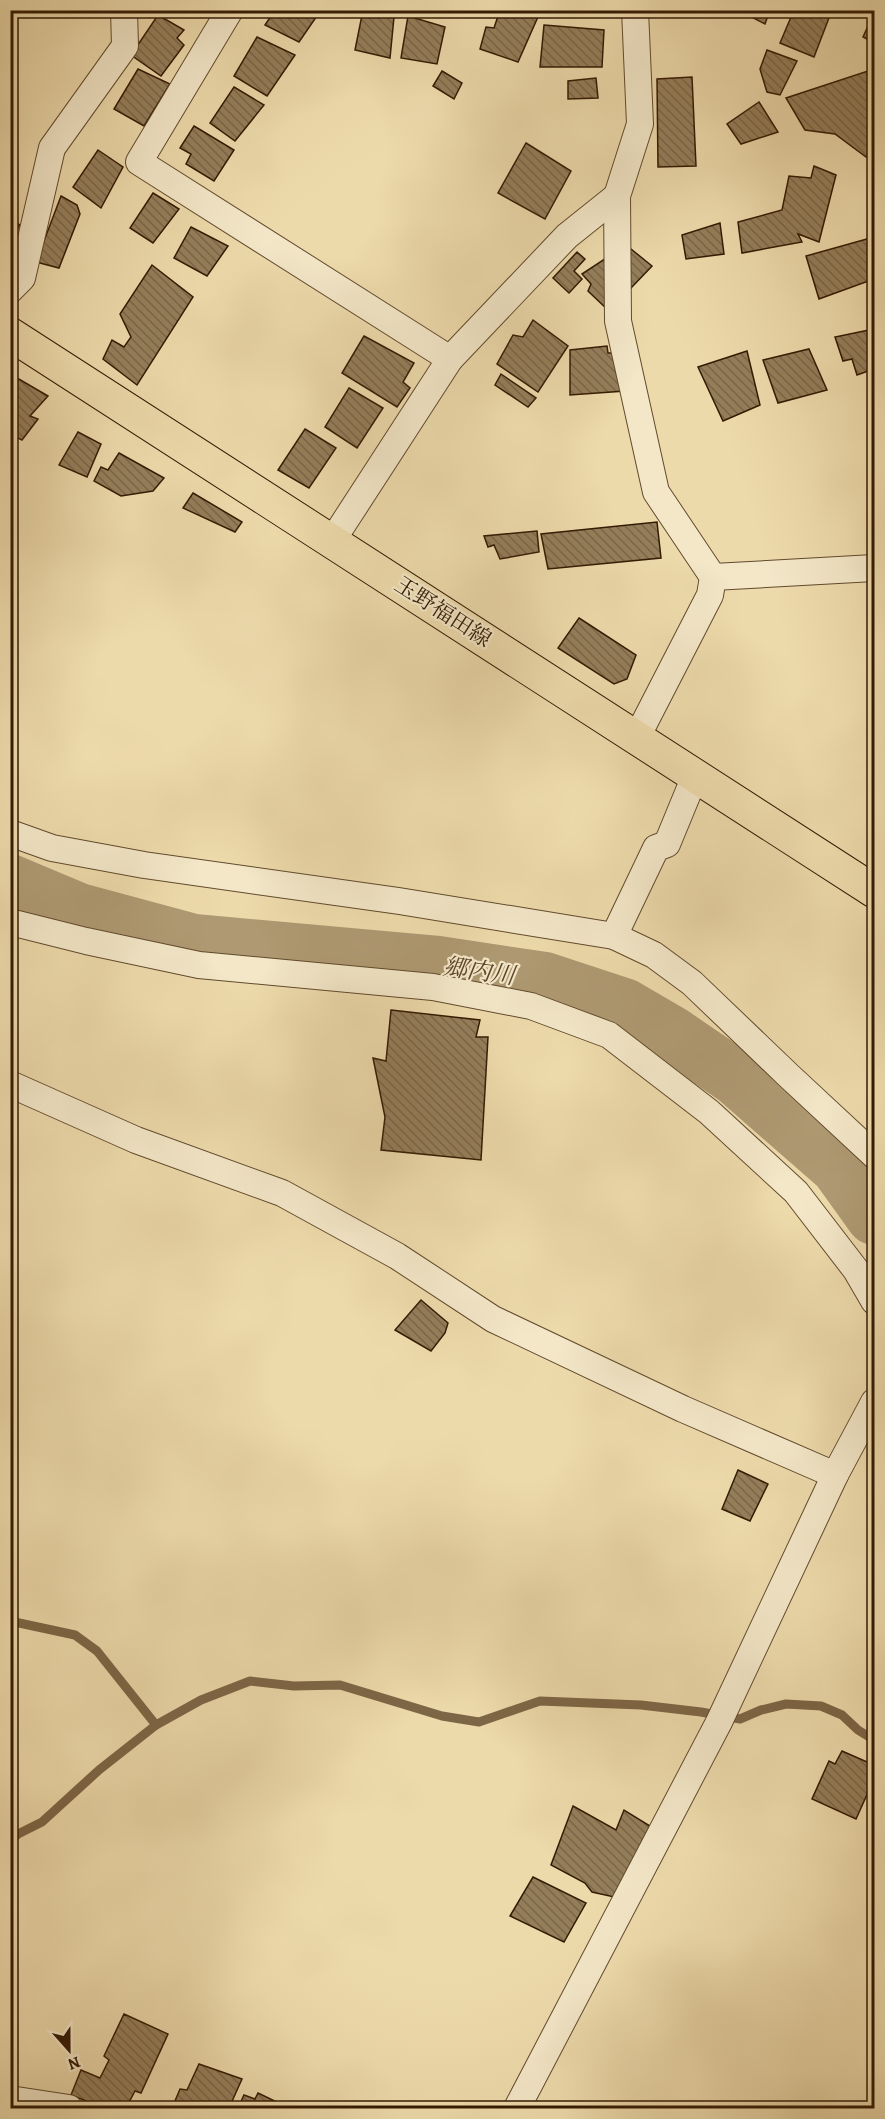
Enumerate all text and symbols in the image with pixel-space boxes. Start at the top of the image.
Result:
street label: 玉野福田線 [389,569,497,655]
water label: 郷内川 [441,950,520,992]
north arrow [39,2020,99,2080]
text: N [64,2051,83,2076]

